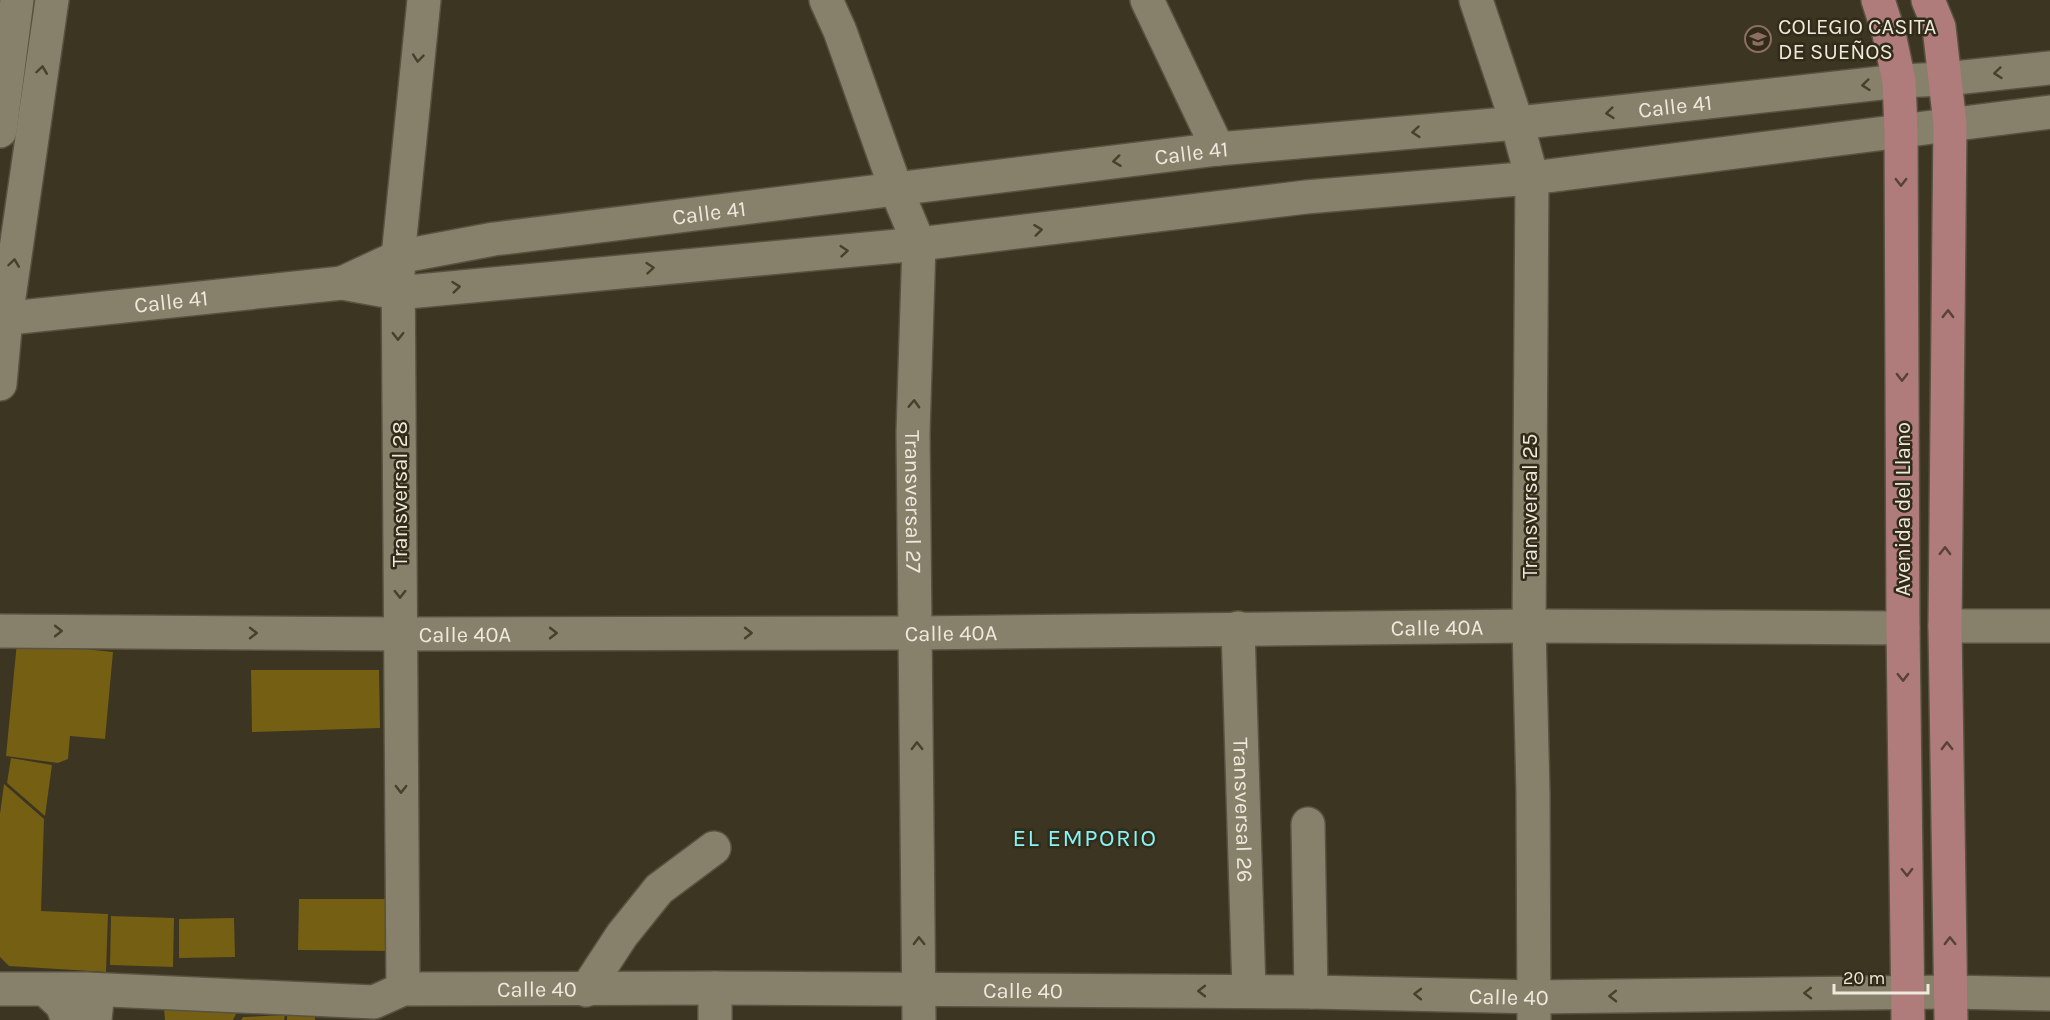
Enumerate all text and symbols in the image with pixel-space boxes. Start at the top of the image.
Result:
place label: COLEGIO CASITA DE SUEÑOS [1778,14,1937,65]
school or university icon: COLEGIO CASITA DE SUEÑOS [1743,24,1773,54]
one-way arrow [412,54,425,63]
one-way arrow [36,65,48,75]
one-way arrow [1993,67,2002,79]
one-way arrow [1862,78,1871,91]
street label: Calle 41 [1637,90,1713,124]
one-way arrow [1605,106,1614,119]
one-way arrow [1411,125,1420,138]
street label: Calle 41 [1153,136,1229,171]
one-way arrow [1113,155,1122,167]
one-way arrow [1895,177,1908,186]
street label: Calle 41 [671,196,747,231]
one-way arrow [1033,224,1042,236]
one-way arrow [839,245,849,258]
one-way arrow [8,258,20,268]
one-way arrow [645,262,654,275]
one-way arrow [451,281,460,294]
street label: Calle 41 [133,285,209,319]
one-way arrow [1942,309,1954,318]
one-way arrow [392,332,404,341]
one-way arrow [1896,372,1908,381]
one-way arrow [908,399,920,408]
street label: Transversal 28 [387,421,413,567]
street label: Avenida del Llano [1890,422,1916,596]
street label: Transversal 27 [899,430,926,573]
street label: Transversal 25 [1517,434,1543,578]
one-way arrow [1939,546,1952,555]
one-way arrow [394,590,406,599]
street label: Calle 40A [1391,615,1484,642]
street label: Calle 40A [905,620,998,647]
street label: Calle 40A [419,622,512,648]
one-way arrow [54,625,63,637]
one-way arrow [249,626,258,639]
one-way arrow [549,627,558,639]
one-way arrow [744,627,753,639]
one-way arrow [1897,672,1910,681]
street label: Transversal 26 [1227,737,1258,883]
one-way arrow [910,741,923,750]
one-way arrow [1940,741,1953,750]
one-way arrow [395,785,407,794]
district label: EL EMPORIO [1013,824,1157,852]
one-way arrow [1900,867,1913,876]
one-way arrow [913,936,925,945]
one-way arrow [1944,936,1956,945]
scale bar [1834,957,1928,995]
text: 20 m [1843,967,1885,989]
street label: Calle 40 [497,976,577,1003]
street label: Calle 40 [983,978,1063,1004]
street label: Calle 40 [1469,984,1549,1011]
one-way arrow [1198,985,1207,997]
one-way arrow [1803,987,1812,1000]
one-way arrow [1414,988,1423,1000]
one-way arrow [1609,990,1618,1002]

